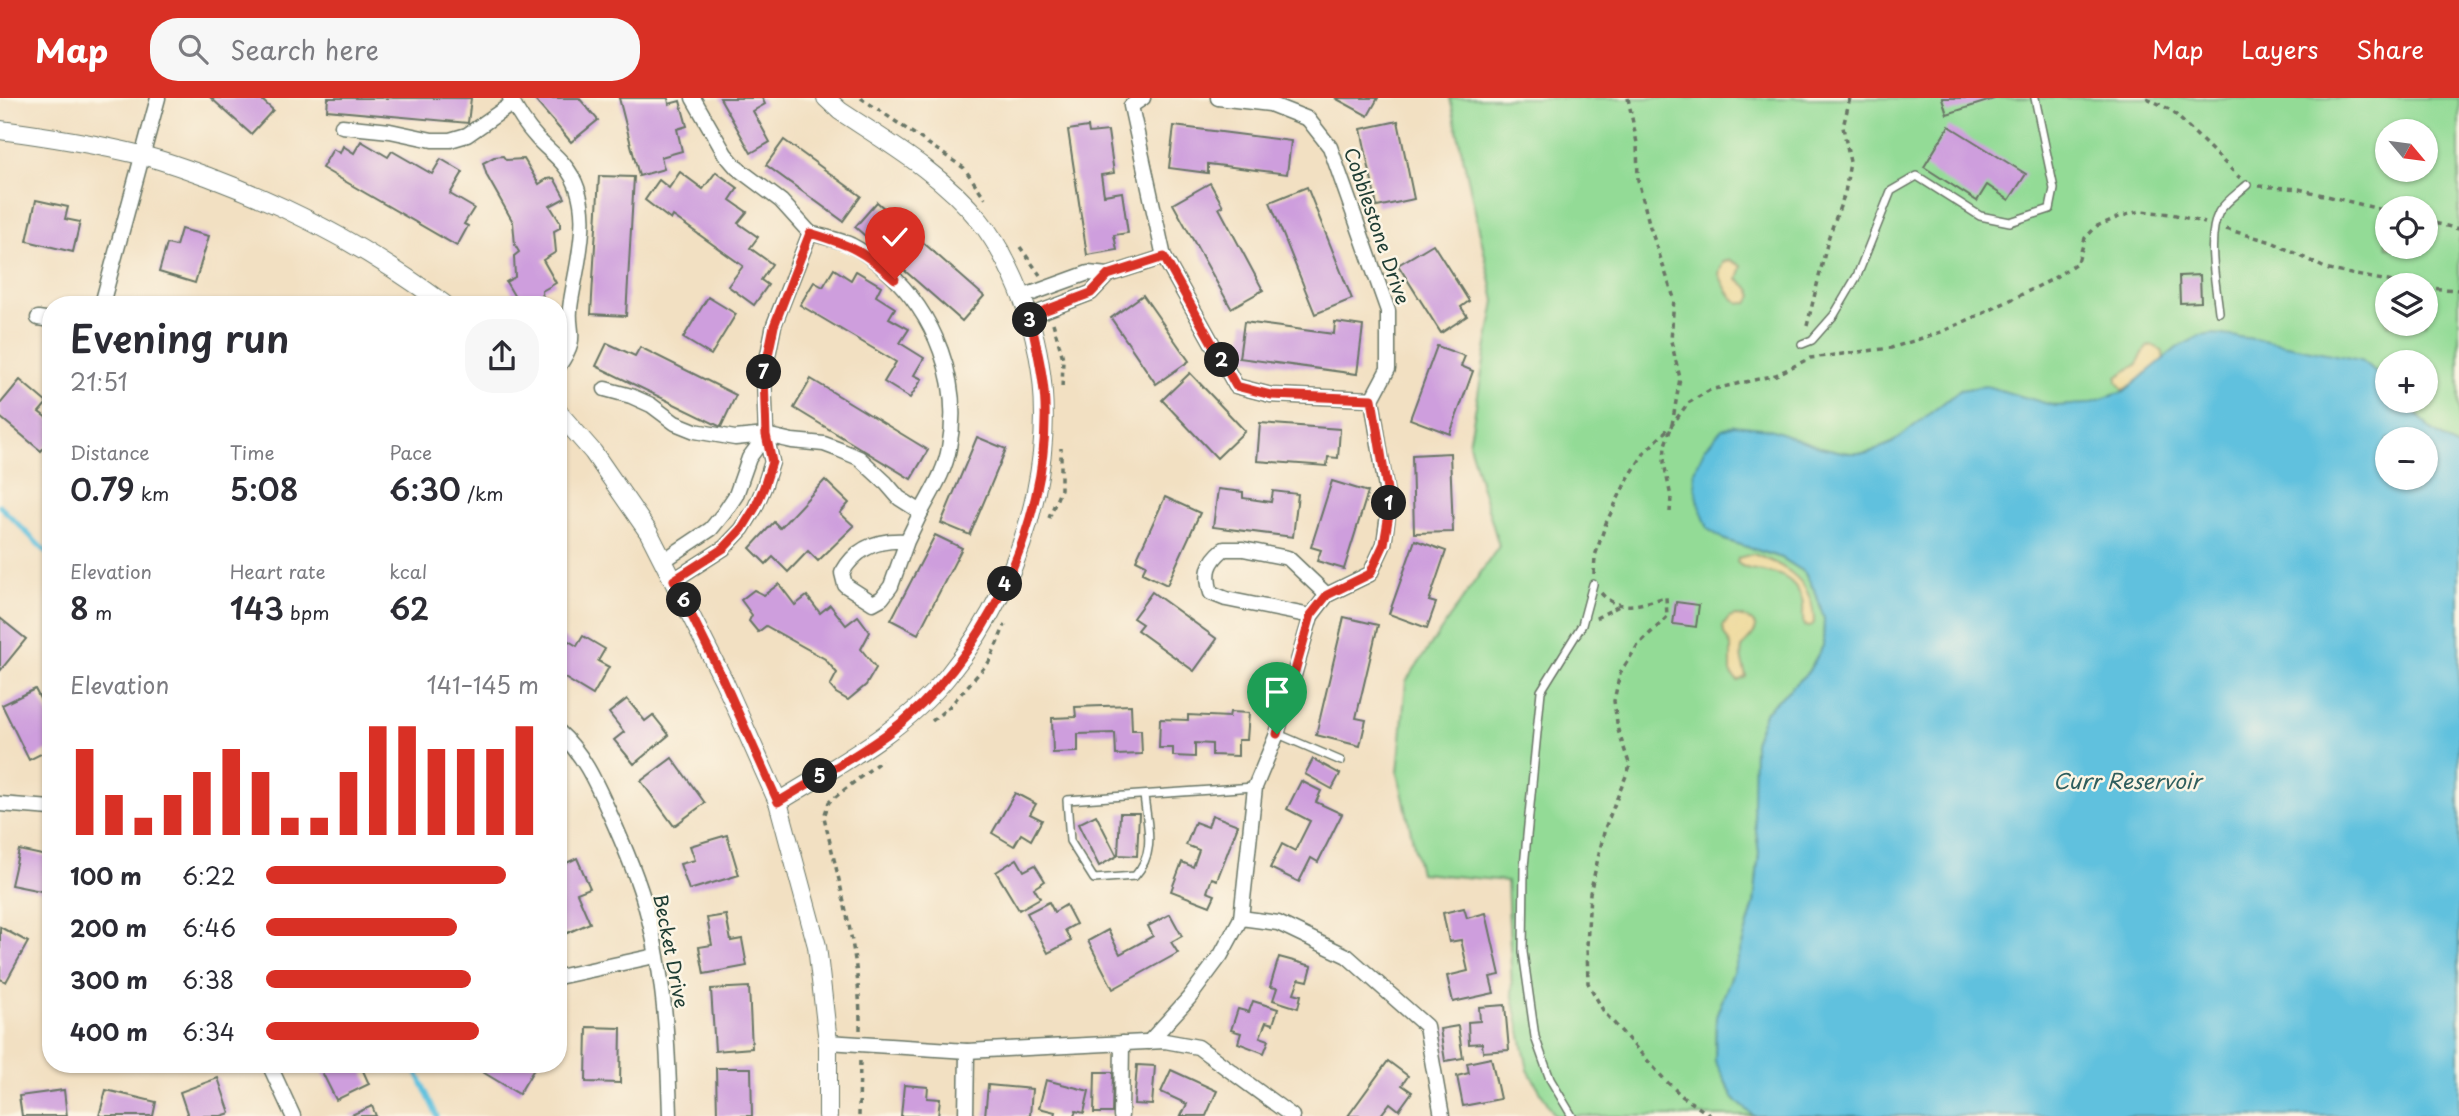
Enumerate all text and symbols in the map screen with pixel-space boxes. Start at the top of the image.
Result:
search box [150,18,640,81]
text: Map [35,24,108,74]
icon: search [174,30,212,68]
text: Search here [230,30,379,69]
text: Map [2152,31,2203,67]
text: Layers [2241,31,2318,67]
text: Share [2356,31,2424,67]
north arrow [2375,119,2438,182]
map controls [2375,119,2438,490]
street label: Cobblestone Drive [1338,143,1418,308]
button: locate [2375,196,2438,259]
pin [865,207,925,279]
icon: check [876,218,914,256]
button: layers [2375,273,2438,336]
pin: 3 [1012,302,1048,338]
text: 3 [1023,305,1036,333]
text: Evening run [70,309,289,366]
button: share [465,319,539,393]
pin: 2 [1204,342,1240,378]
text: 2 [1215,345,1228,373]
button: + [2375,350,2438,413]
pin: 7 [746,354,782,390]
text: 7 [758,357,769,385]
text: 21:51 [70,364,128,399]
button: − [2375,427,2438,490]
text: Distance [70,438,150,466]
text: Time [230,438,275,466]
text: Pace [389,438,432,466]
text: 0.79 [70,466,135,511]
text: 5:08 [230,466,299,511]
text: 6:30 [389,466,461,511]
text: km [135,479,169,507]
text: /km [461,479,504,507]
pin: 1 [1372,486,1406,520]
text: 1 [1384,488,1393,516]
text: Elevation [70,557,152,585]
text: Heart rate [230,557,326,585]
text: kcal [389,557,427,585]
pin: 4 [988,566,1023,602]
text: 4 [998,569,1011,597]
pin: 6 [666,582,702,618]
text: 8 [70,585,89,630]
text: 143 [230,585,284,630]
text: 62 [389,585,429,630]
text: 6 [677,585,690,613]
text: m [89,598,112,626]
text: bpm [284,598,330,626]
pin [1247,662,1307,734]
text: Elevation [70,667,169,702]
text: 141–145 m [426,667,539,702]
icon: arrive [1258,673,1296,711]
pin: 5 [802,758,838,794]
text: 5 [813,761,826,789]
water label: Curr Reservoir [2053,764,2204,796]
text: 100 m [70,858,142,893]
text: 6:22 [182,858,236,893]
street label: Becket Drive [647,891,697,1010]
text: 200 m [70,910,147,945]
text: 6:46 [182,910,236,945]
text: 300 m [70,962,148,997]
text: 6:38 [182,962,234,997]
text: 400 m [70,1014,148,1049]
text: 6:34 [182,1014,235,1049]

